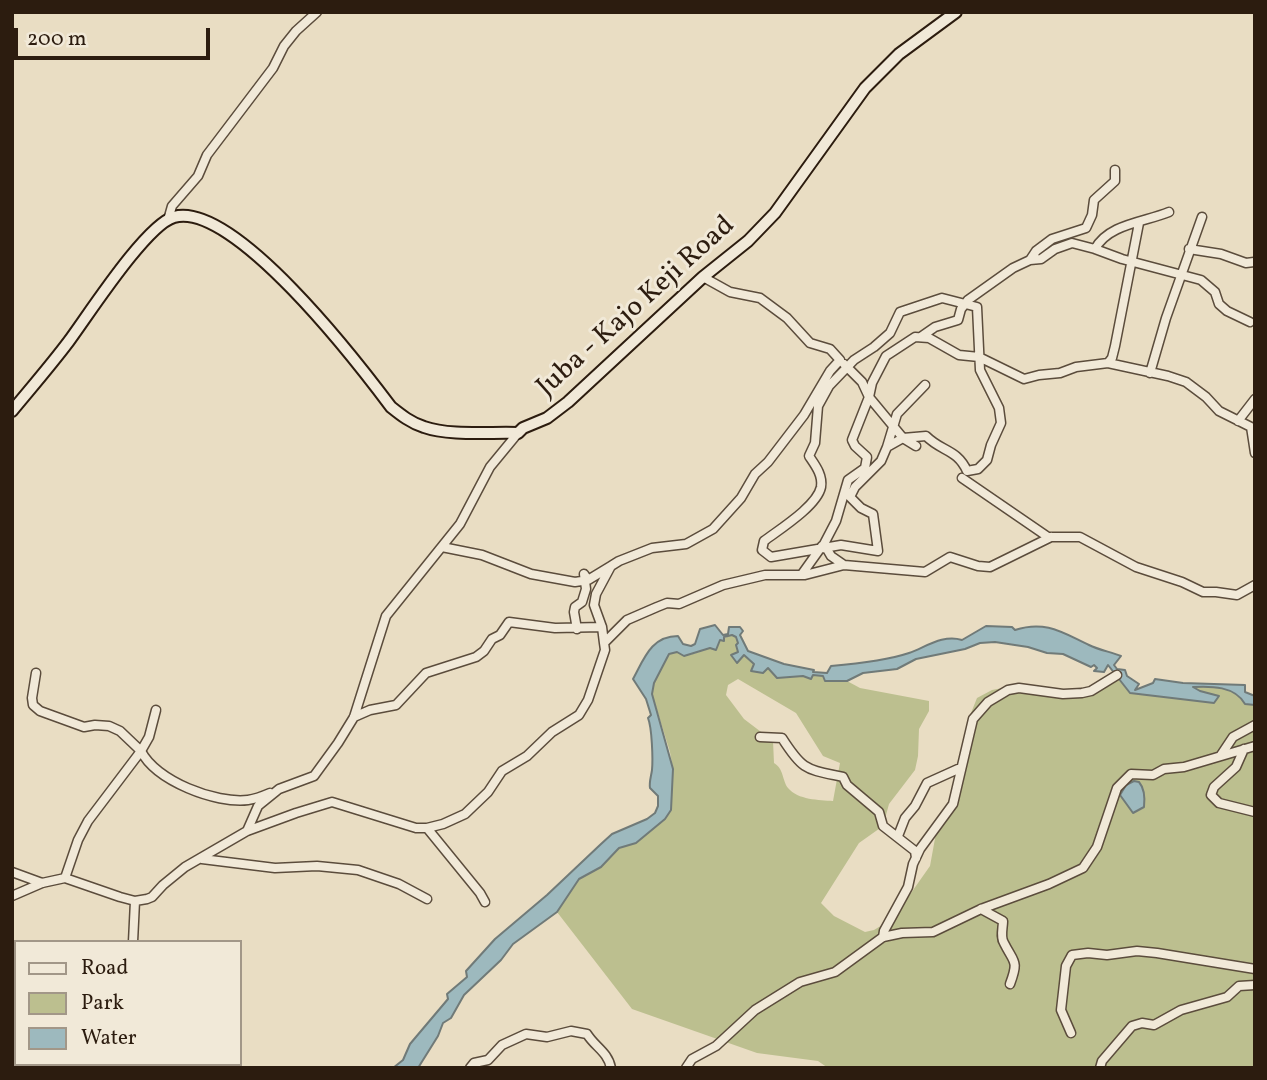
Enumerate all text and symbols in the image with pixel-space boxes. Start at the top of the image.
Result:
scale bar [18,14,214,58]
text: 200 m [27,25,87,54]
street label: Juba - Kajo Keji Road [531,210,743,406]
legend [14,940,242,1066]
text: Road [81,954,128,983]
text: Park [81,989,124,1018]
text: Water [81,1024,137,1053]

